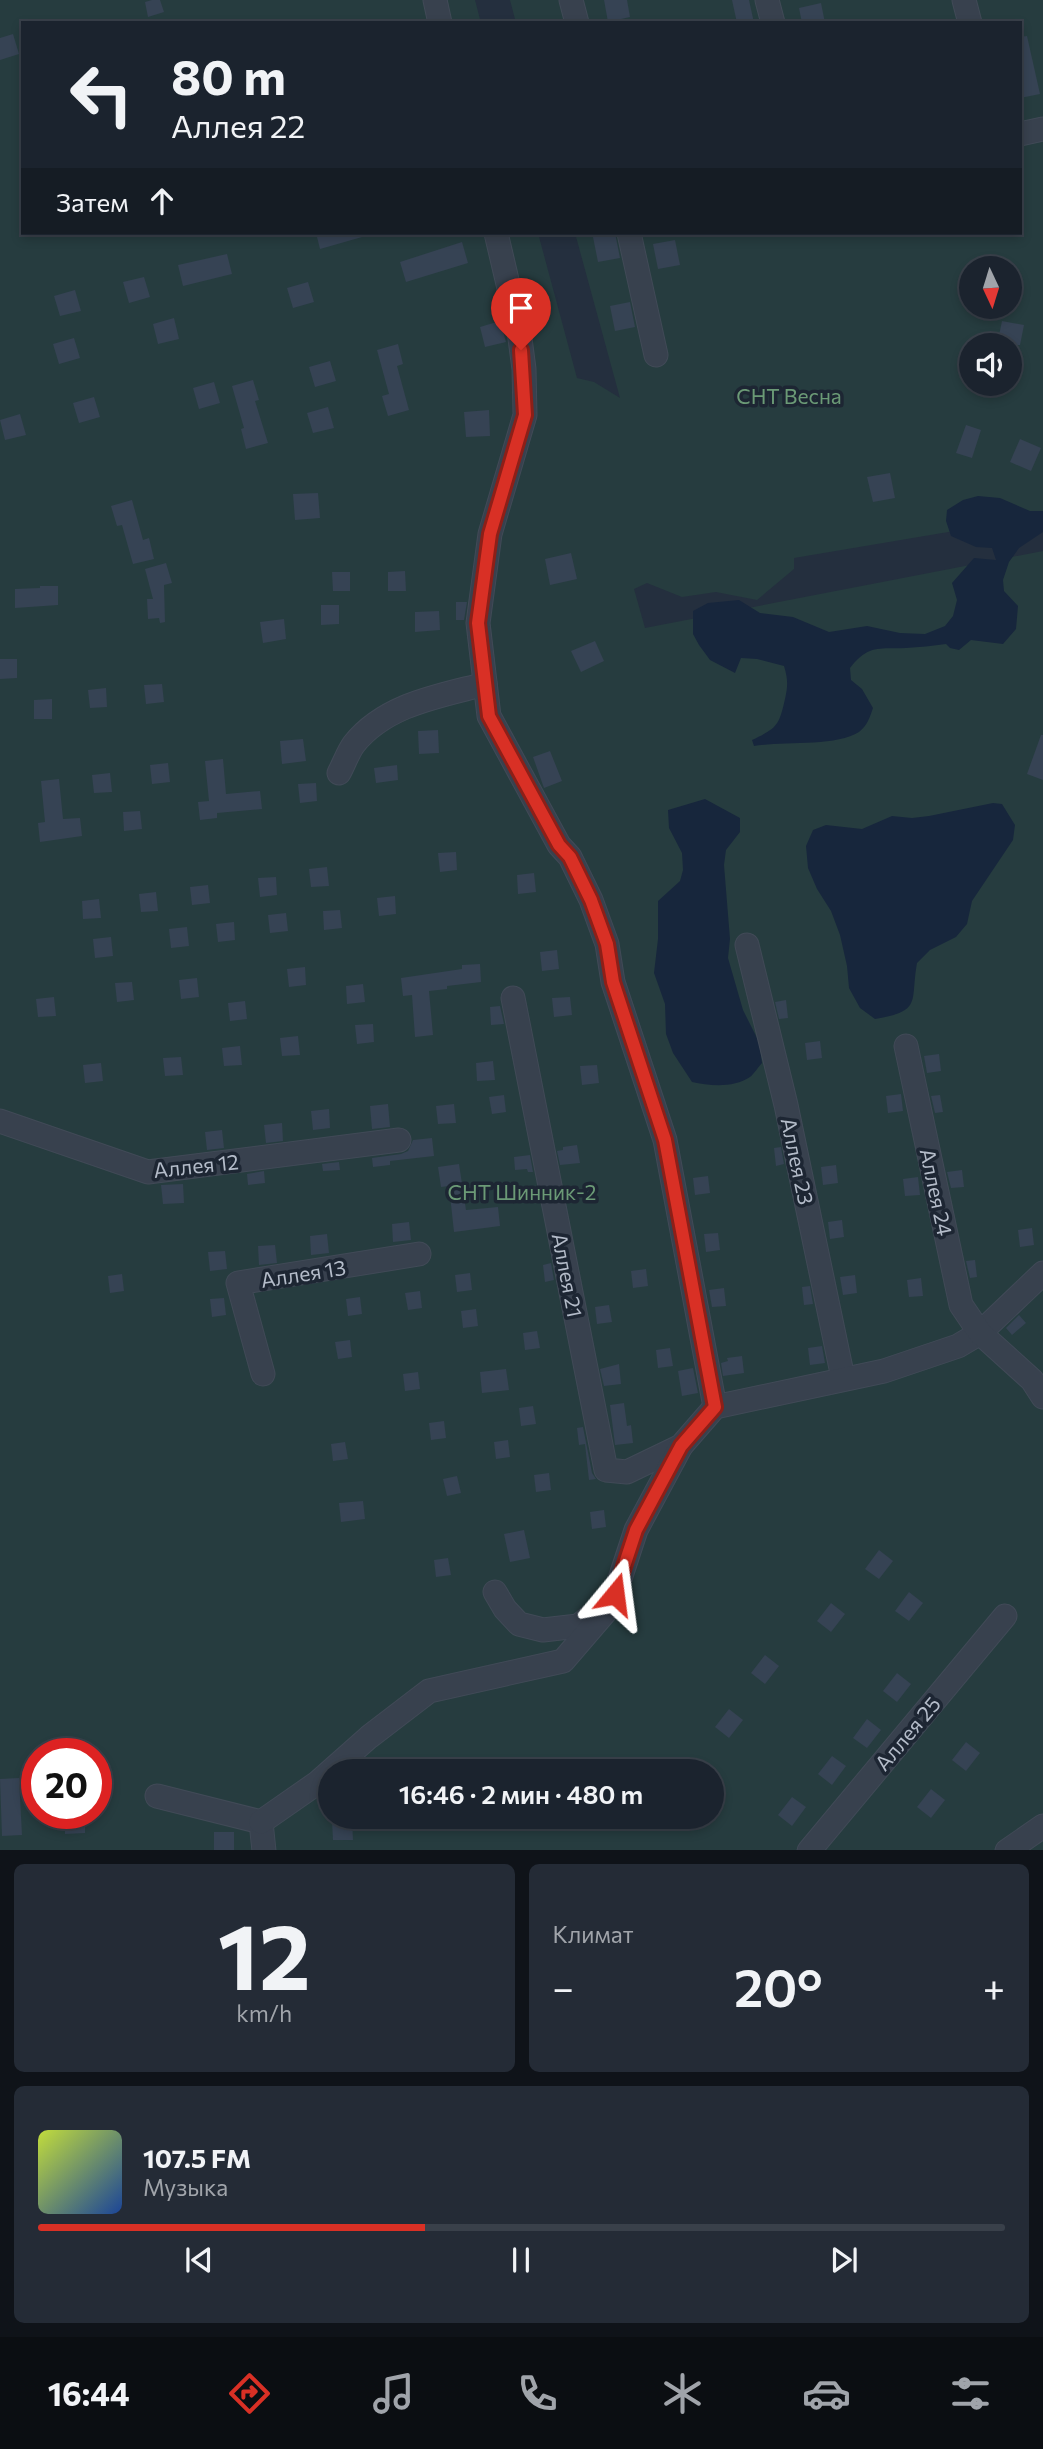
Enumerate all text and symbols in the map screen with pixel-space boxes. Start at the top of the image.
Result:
text: 80 m [171,45,286,105]
icon: left [56,49,147,140]
text: Аллея 22 [171,105,305,145]
icon: ahead [143,182,181,220]
text: Затем [56,186,129,217]
north arrow [959,256,1022,318]
map controls [959,256,1022,396]
pin [491,278,551,350]
icon: arrive [502,289,540,327]
button: sound [959,333,1022,396]
park label: СНТ Весна [736,383,842,408]
street label: Аллея 23 [777,1115,819,1207]
street label: Аллея 24 [916,1146,959,1238]
street label: Аллея 12 [152,1148,240,1182]
park label: СНТ Шинник-2 [448,1179,596,1204]
street label: Аллея 21 [548,1231,588,1319]
street label: Аллея 13 [259,1254,347,1292]
position arrow [578,1557,652,1631]
street label: Аллея 25 [869,1691,945,1775]
speed limit sign: 20 [21,1738,112,1829]
text: 16:46 · 2 мин · 480 m [399,1778,643,1809]
text: 12 [218,1897,311,2009]
text: Климат [553,1920,634,1948]
text: 20° [734,1954,823,2018]
text: − [553,1963,574,2010]
text: + [983,1963,1005,2010]
text: km/h [236,1999,292,2027]
text: 107.5 FM [143,2142,251,2173]
text: Музыка [143,2173,228,2201]
icon: previous [180,2241,218,2279]
icon: pause [502,2241,540,2279]
icon: next [825,2241,863,2279]
icon: directions [225,2369,274,2418]
icon: music [369,2369,418,2418]
icon: phone [513,2369,562,2418]
icon: climate [658,2369,707,2418]
icon: car [802,2369,851,2418]
icon: filters [946,2369,995,2418]
text: 16:44 [48,2373,130,2413]

